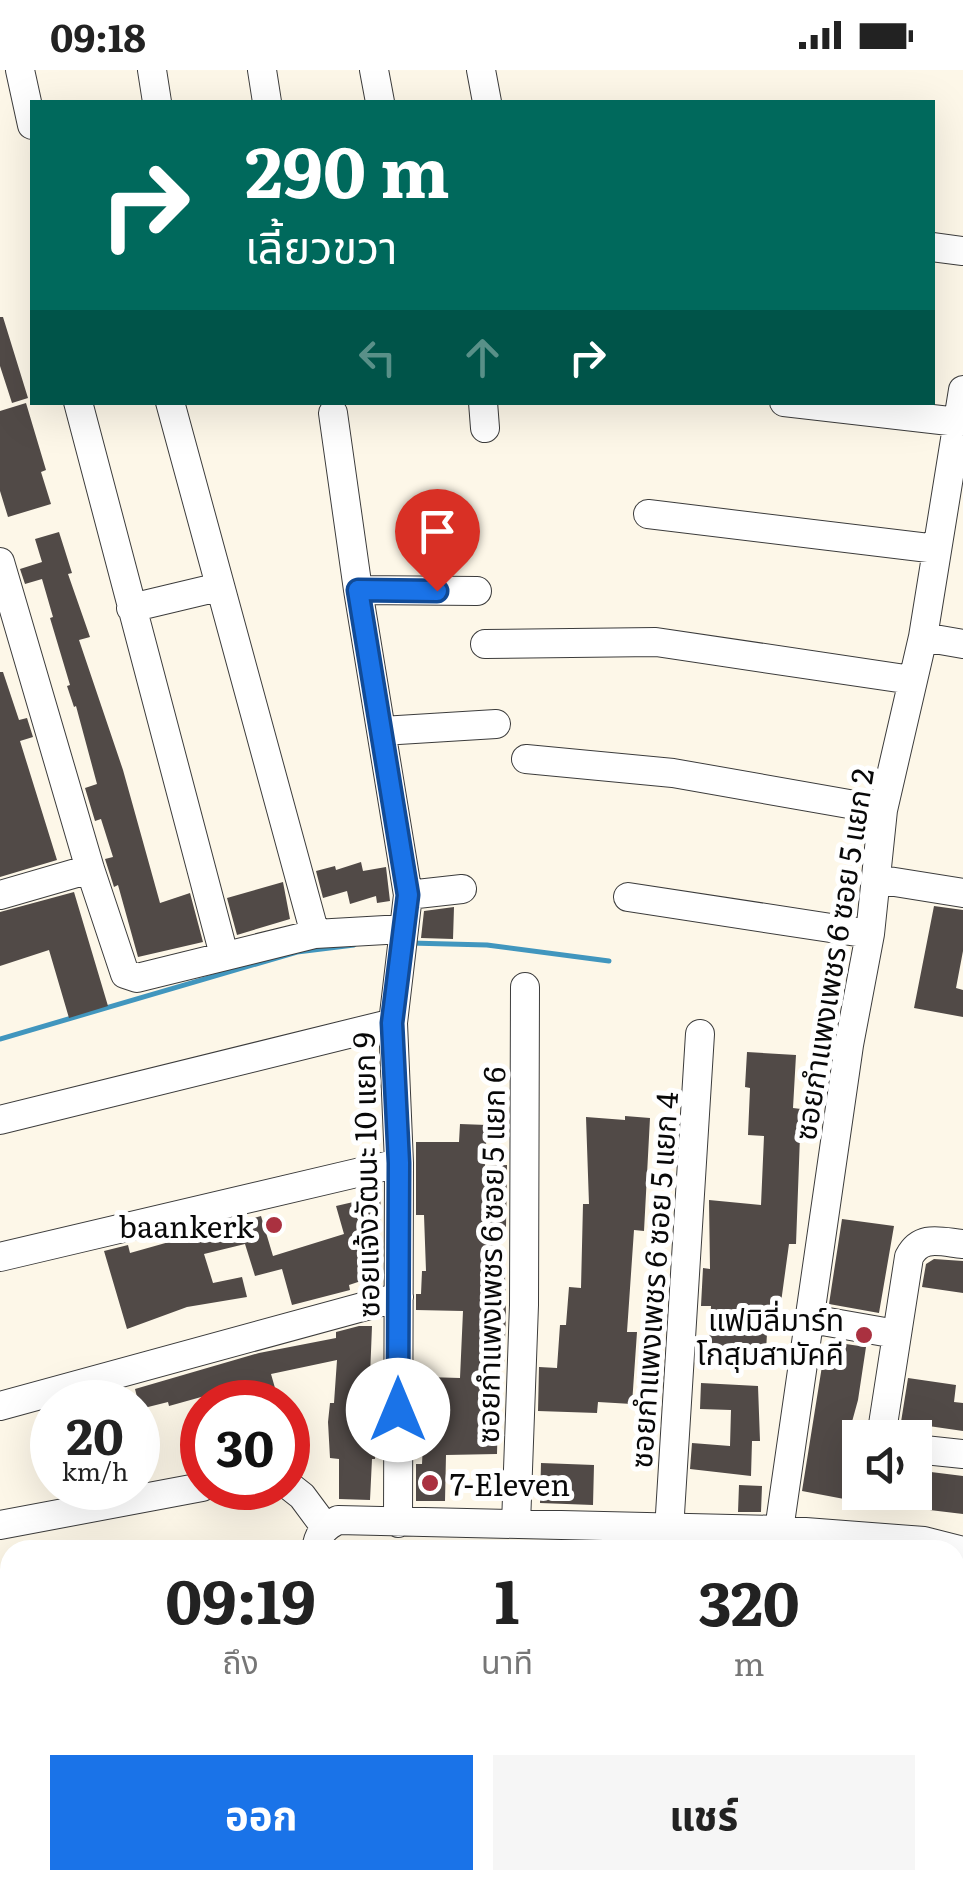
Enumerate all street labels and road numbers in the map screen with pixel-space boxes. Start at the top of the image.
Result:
street label: ซอยกำแพงเพชร 6 ซอย 5 แยก 2 [781,765,883,1143]
street label: ซอยแจ้งวัฒนะ 10 แยก 9 [340,1032,388,1318]
street label: ซอยกำแพงเพชร 6 ซอย 5 แยก 6 [464,1066,514,1444]
street label: ซอยกำแพงเพชร 6 ซอย 5 แยก 4 [617,1090,687,1470]

